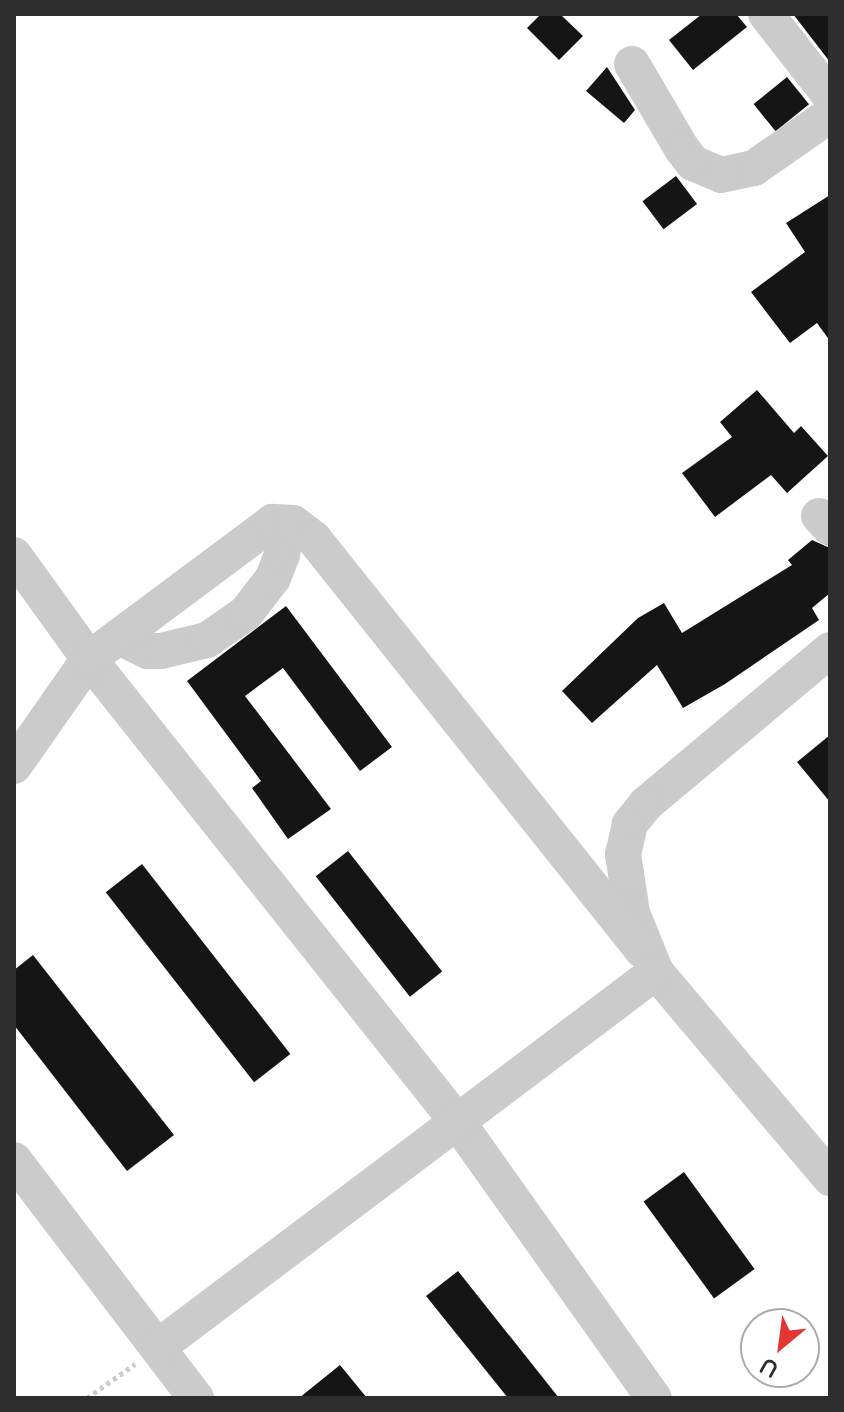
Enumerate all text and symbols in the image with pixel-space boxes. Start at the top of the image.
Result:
north arrow [740,1308,820,1388]
text: U [756,1352,783,1383]

